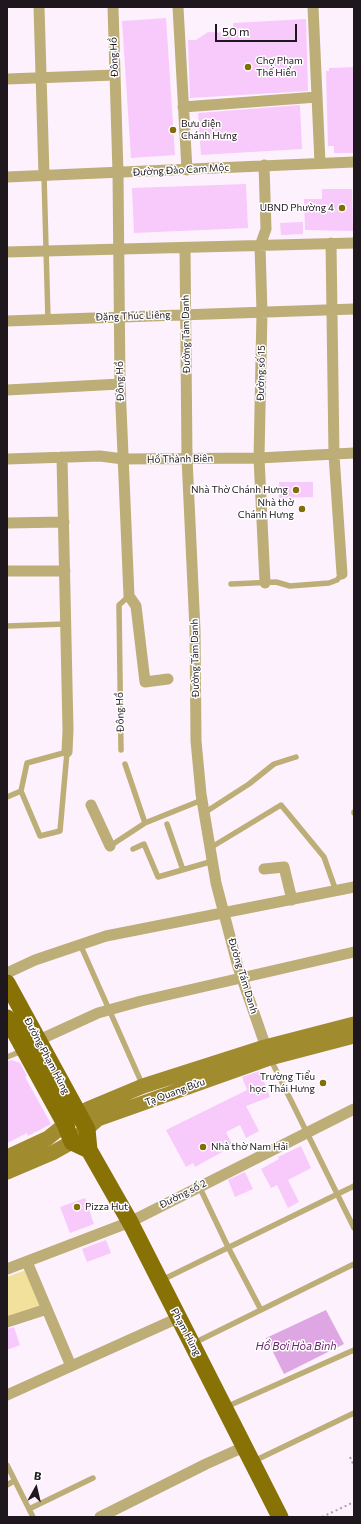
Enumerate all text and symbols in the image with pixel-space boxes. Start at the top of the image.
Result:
scale bar [217,16,299,42]
text: 50 m [222,24,250,38]
street label: Đông Hồ [107,37,121,77]
place label: Chợ Phạm Thế Hiển [256,55,303,78]
marker: Chợ Phạm Thế Hiển [243,62,253,72]
place label: Bưu điện Chánh Hưng [181,118,237,142]
marker: Bưu điện Chánh Hưng [168,125,178,135]
street label: Đường Đào Cam Mộc [132,161,230,179]
place label: UBND Phường 4 [260,202,334,214]
marker: UBND Phường 4 [337,203,347,213]
street label: Đường Tám Danh [179,295,193,373]
street label: Đặng Thúc Liêng [95,309,171,323]
street label: Đường số 15 [255,345,267,401]
street label: Đông Hồ [114,361,126,401]
street label: Hồ Thành Biên [147,452,213,466]
place label: Nhà Thờ Chánh Hưng [191,484,288,496]
marker: Nhà Thờ Chánh Hưng [291,485,301,495]
place label: Nhà thờ Chánh Hưng [238,497,294,520]
marker: Nhà thờ Chánh Hưng [297,504,307,514]
street label: Đường Tám Danh [188,619,202,697]
street label: Đông Hồ [114,692,126,732]
street label: Đường Tám Danh [226,937,260,1015]
street label: Đường Phạm Hùng [22,1016,72,1096]
place label: Trường Tiểu học Thái Hưng [250,1071,315,1094]
street label: Tạ Quang Bửu [143,1076,207,1108]
marker: Trường Tiểu học Thái Hưng [318,1078,328,1088]
place label: Nhà thờ Nam Hải [211,1141,288,1153]
marker: Nhà thờ Nam Hải [198,1142,208,1152]
street label: Đường số 2 [158,1177,208,1211]
place label: Pizza Hut [85,1201,128,1213]
marker: Pizza Hut [72,1202,82,1212]
street label: Phạm Hùng [168,1306,204,1358]
water label: Hồ Bơi Hòa Bình [255,1339,337,1353]
north arrow [16,1468,56,1508]
text: B [33,1469,42,1483]

